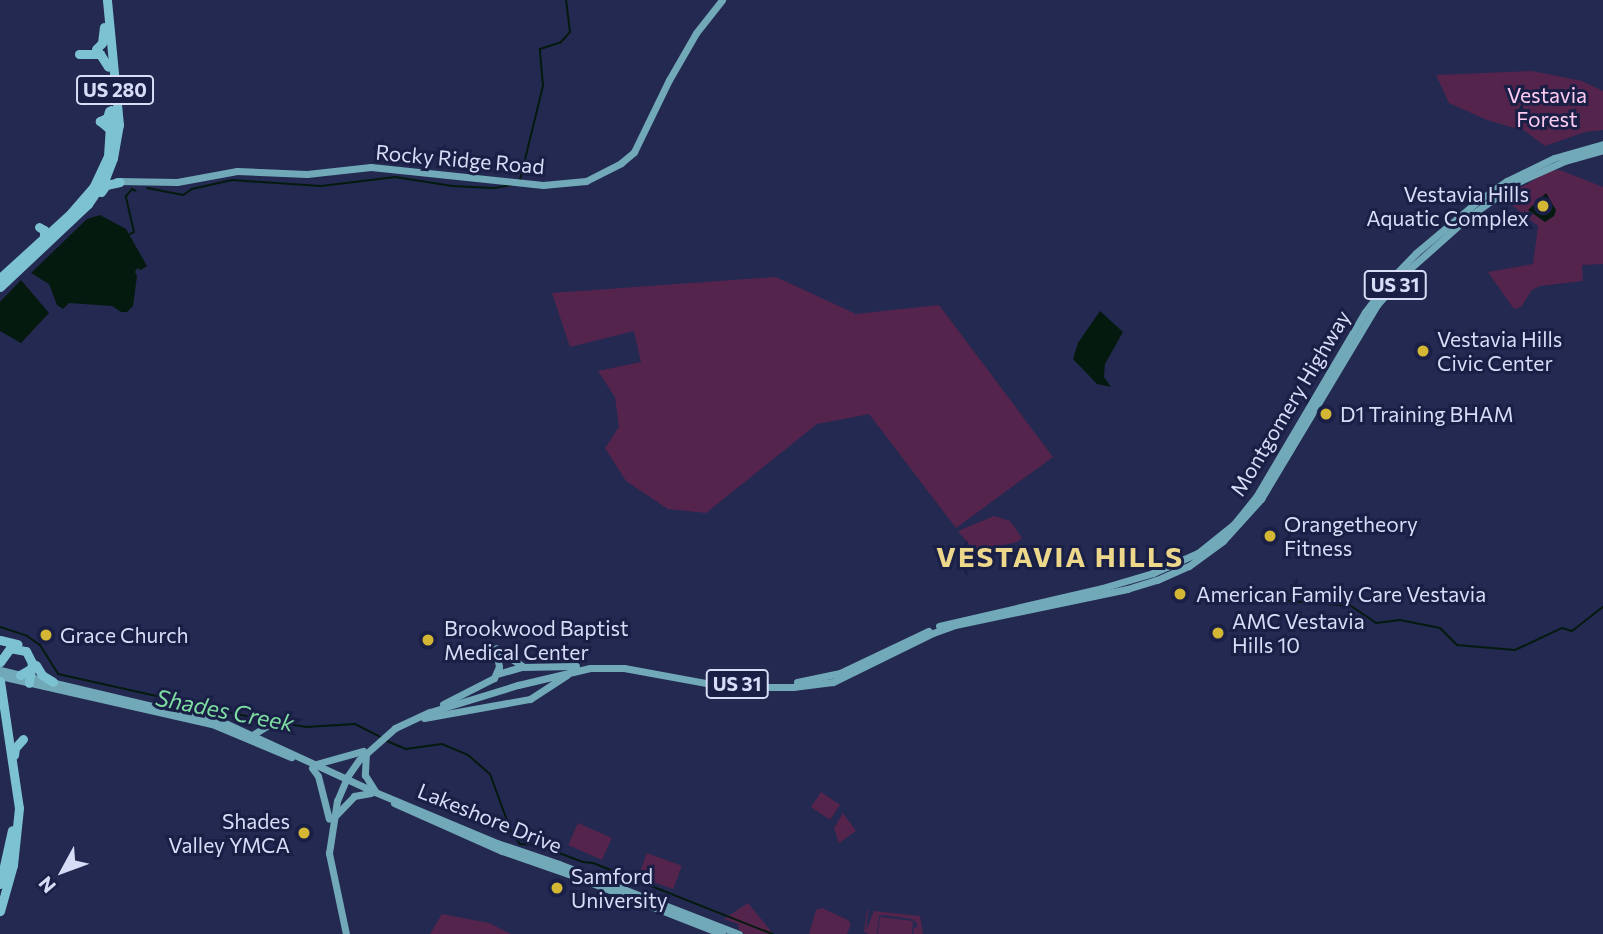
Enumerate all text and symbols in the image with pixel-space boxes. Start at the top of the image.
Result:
road number: US 280 [75,74,155,106]
park label: Vestavia Forest [1507,82,1587,132]
street label: Rocky Ridge Road [374,139,546,179]
place label: Vestavia Hills Aquatic Complex [1366,181,1529,231]
marker: Vestavia Hills Aquatic Complex [1535,198,1551,214]
road number: US 31 [1364,270,1426,300]
street label: Montgomery Highway [1225,306,1355,500]
place label: Vestavia Hills Civic Center [1437,326,1562,376]
marker: Vestavia Hills Civic Center [1415,343,1431,359]
place label: D1 Training BHAM [1340,401,1513,427]
marker: D1 Training BHAM [1318,406,1334,422]
place label: Orangetheory Fitness [1284,511,1418,561]
marker: Orangetheory Fitness [1262,528,1278,544]
district label: VESTAVIA HILLS [938,539,1182,573]
place label: American Family Care Vestavia [1196,581,1486,607]
marker: American Family Care Vestavia [1170,584,1190,604]
place label: AMC Vestavia Hills 10 [1232,608,1365,658]
place label: Brookwood Baptist Medical Center [444,615,629,665]
place label: Grace Church [60,622,189,648]
marker: AMC Vestavia Hills 10 [1210,625,1226,641]
marker: Grace Church [38,627,54,643]
marker: Brookwood Baptist Medical Center [418,630,438,650]
road number: US 31 [706,668,768,699]
water label: Shades Creek [154,683,296,737]
street label: Lakeshore Drive [414,778,566,858]
place label: Shades Valley YMCA [168,808,290,858]
marker: Shades Valley YMCA [296,825,312,841]
north arrow [28,836,98,906]
place label: Samford University [571,863,668,913]
text: N [33,872,60,898]
marker: Samford University [549,880,565,896]

